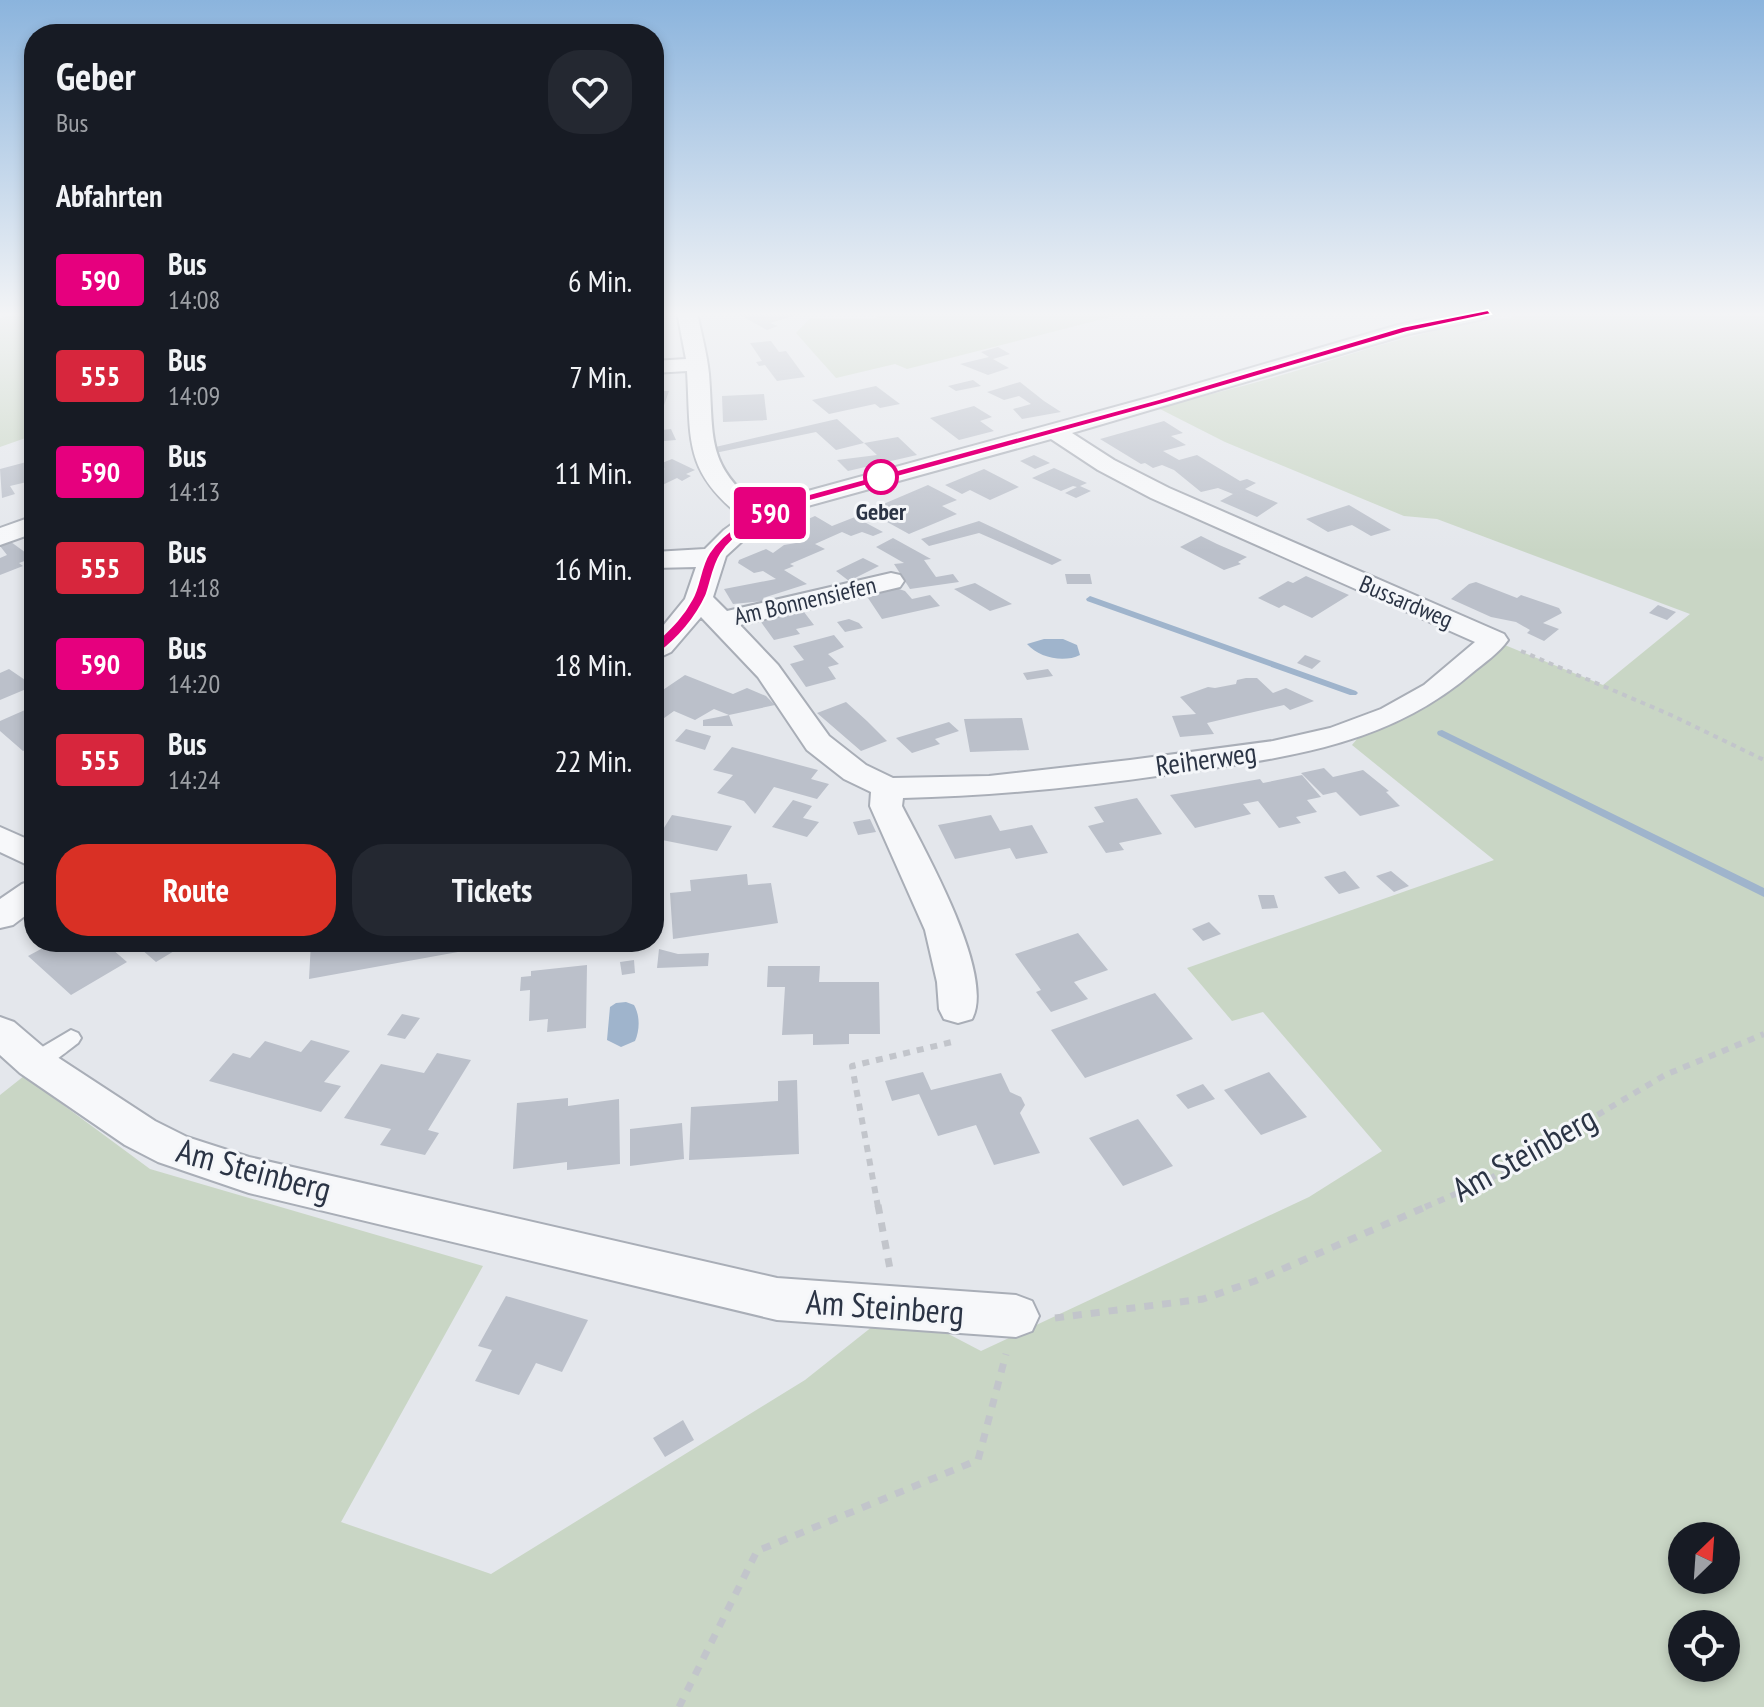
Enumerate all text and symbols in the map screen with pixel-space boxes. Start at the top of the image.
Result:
button: heart [548,50,632,134]
text: Geber [56,51,136,100]
text: Bus [56,106,88,139]
text: Abfahrten [56,176,162,215]
text: Bus [168,244,207,283]
text: 590 [80,261,120,298]
text: 6 Min. [568,261,632,300]
text: 14:08 [168,283,220,316]
text: Bus [168,340,207,379]
text: 555 [80,357,120,394]
text: 7 Min. [569,357,632,396]
text: 14:09 [168,379,220,412]
text: Bus [168,436,207,475]
text: 590 [80,453,120,490]
text: 11 Min. [555,453,632,492]
marker: Geber [864,460,898,494]
text: 14:13 [168,475,220,508]
line badge: 590 [724,487,816,539]
text: 590 [750,494,790,531]
place label: Geber [856,496,907,527]
text: Bus [168,532,207,571]
text: 555 [80,549,120,586]
text: 16 Min. [555,549,632,588]
street label: Bussardweg [1355,568,1458,635]
street label: Am Bonnensiefen [731,569,879,632]
text: 14:18 [168,571,220,604]
text: Bus [168,628,207,667]
text: 590 [80,645,120,682]
text: 18 Min. [555,645,632,684]
text: 14:20 [168,667,220,700]
text: Bus [168,724,207,763]
street label: Reiherweg [1153,733,1259,784]
text: 555 [80,741,120,778]
text: 22 Min. [555,741,632,780]
text: 14:24 [168,763,220,796]
button: Route [56,844,336,936]
button: Tickets [352,844,632,936]
street label: Am Steinberg [1444,1096,1603,1211]
street label: Am Steinberg [172,1127,336,1211]
street label: Am Steinberg [805,1279,966,1333]
north arrow [1668,1522,1740,1594]
map controls [1668,1522,1740,1682]
button: locate [1668,1610,1740,1682]

